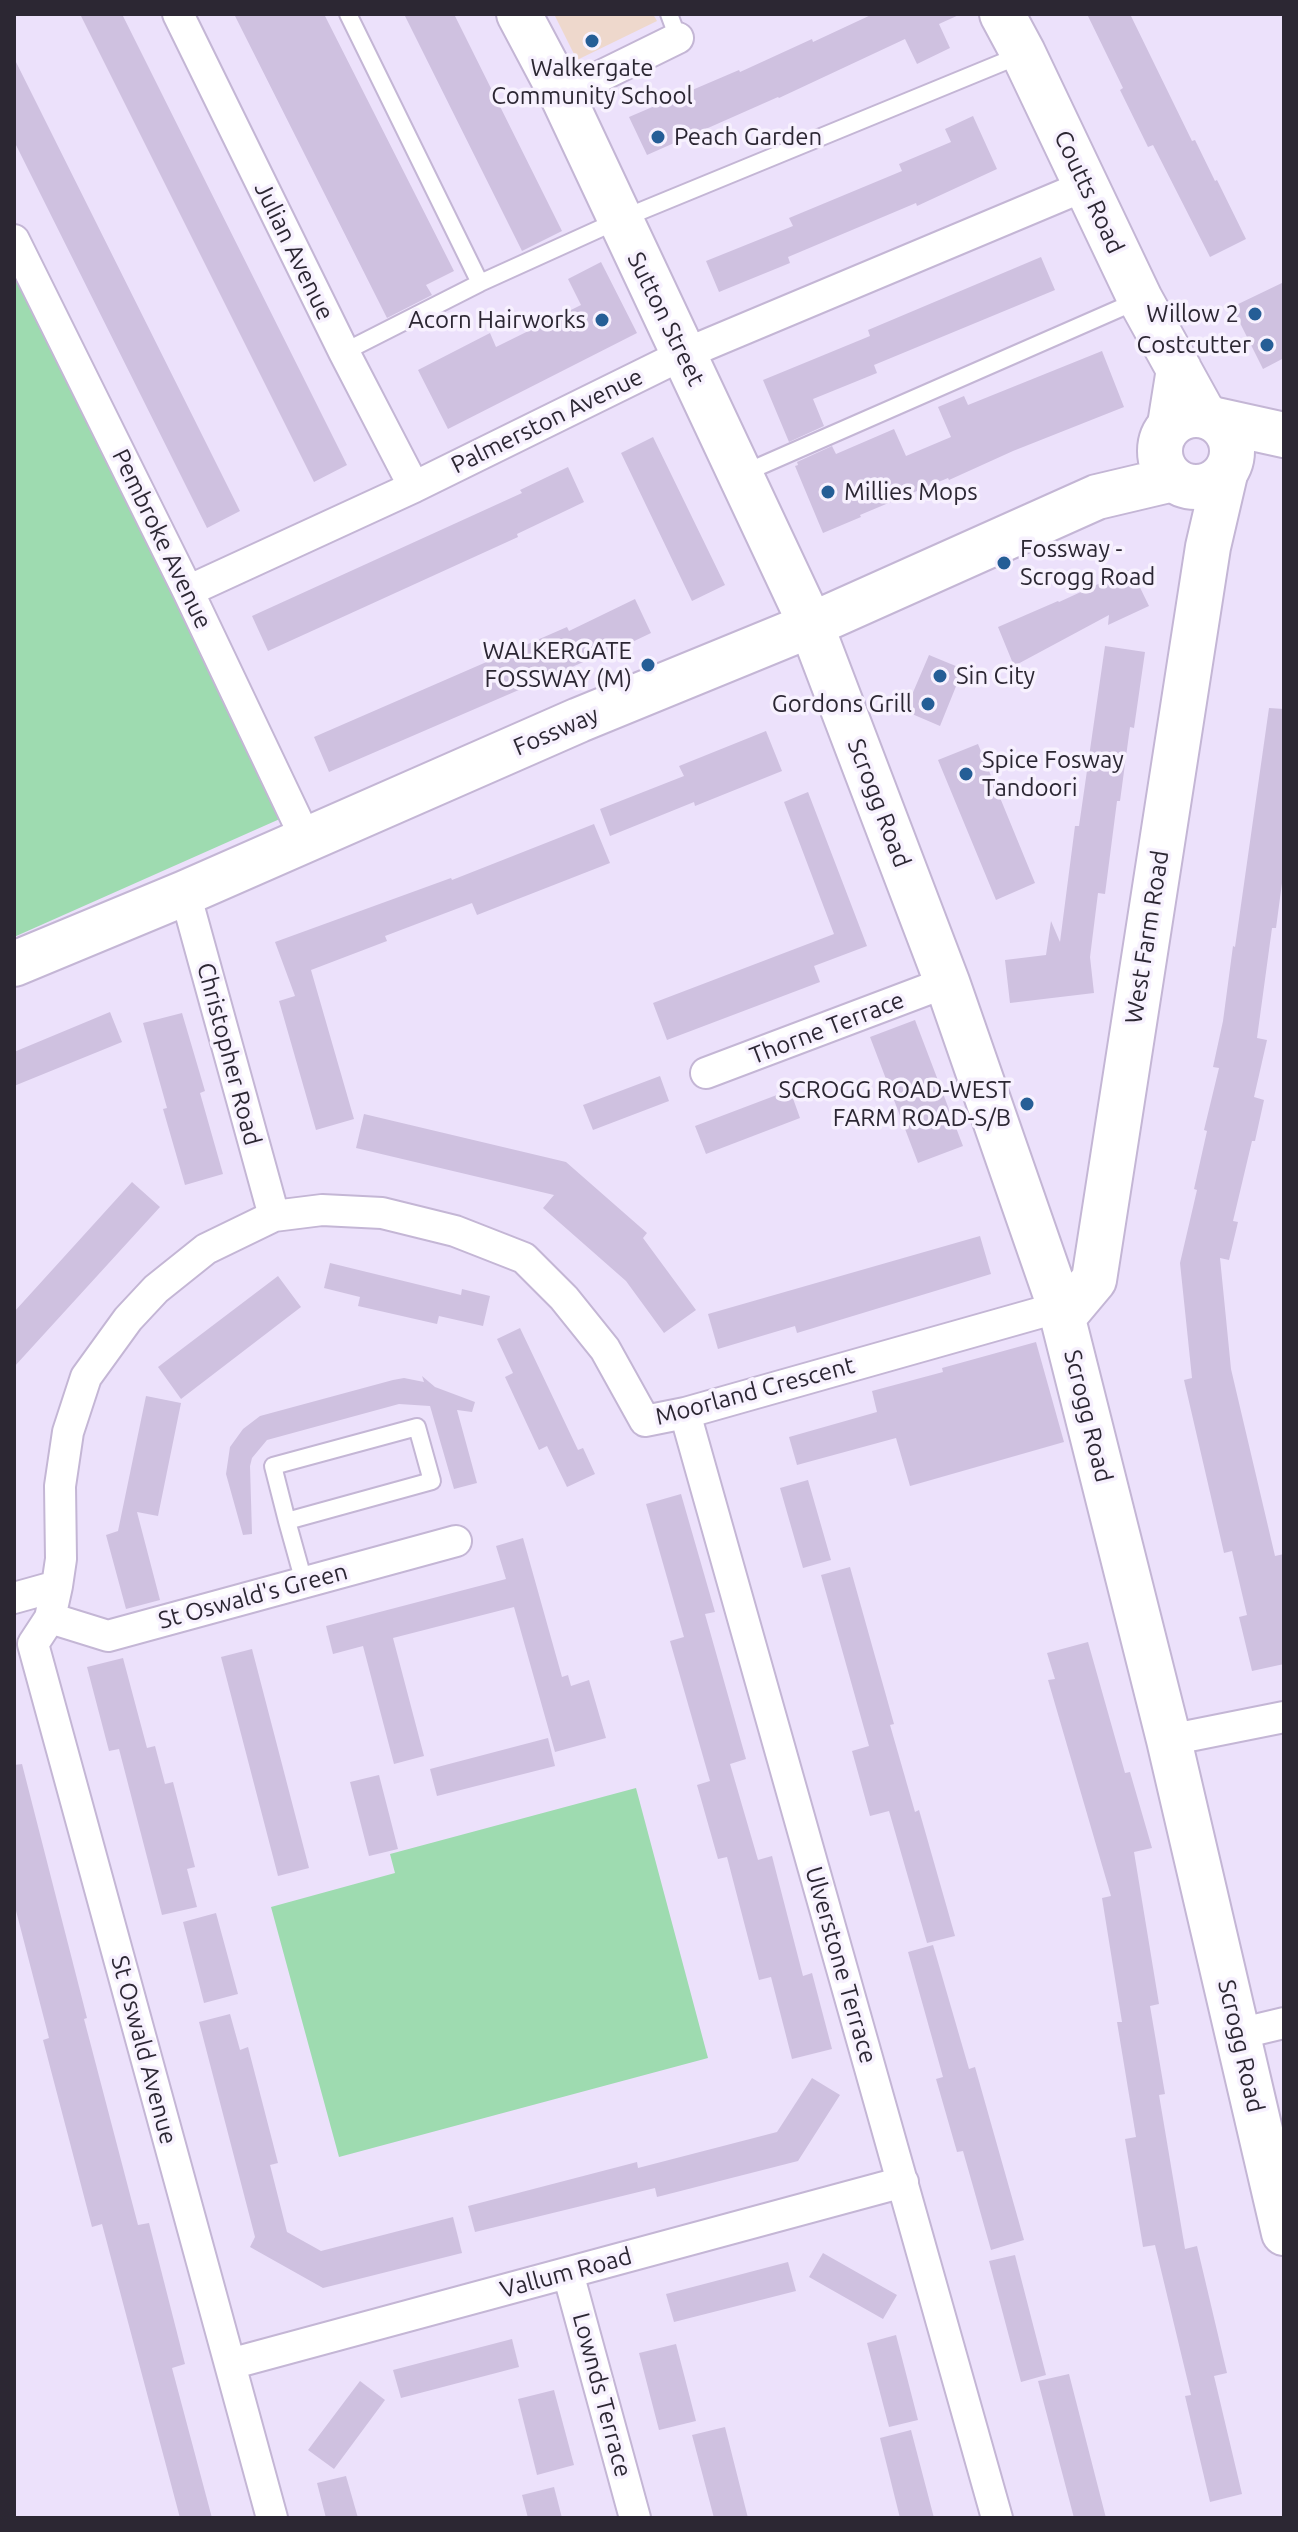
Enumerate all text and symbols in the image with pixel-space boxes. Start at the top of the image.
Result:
marker: Walkergate Community School [583,32,601,50]
place label: Walkergate Community School [491,54,693,110]
place label: Peach Garden [674,123,822,151]
street label: Coutts Road [1048,126,1130,258]
marker: Peach Garden [649,128,667,146]
street label: Julian Avenue [248,177,340,325]
street label: Sutton Street [621,247,711,391]
place label: Willow 2 [1146,300,1239,328]
marker: Willow 2 [1246,305,1264,323]
place label: Acorn Hairworks [408,306,586,334]
marker: Acorn Hairworks [593,311,611,329]
place label: Costcutter [1136,331,1251,359]
marker: Costcutter [1258,336,1276,354]
street label: Palmerston Avenue [446,362,648,480]
street label: Pembroke Avenue [106,444,218,634]
place label: Millies Mops [844,478,978,506]
marker: Millies Mops [819,483,837,501]
place label: Fossway - Scrogg Road [1020,535,1155,591]
marker: Fossway - Scrogg Road [995,554,1013,572]
place label: WALKERGATE FOSSWAY (M) [482,637,632,693]
marker: WALKERGATE FOSSWAY (M) [639,656,657,674]
place label: Sin City [956,662,1035,690]
marker: Sin City [931,667,949,685]
place label: Gordons Grill [772,690,912,718]
marker: Gordons Grill [919,695,937,713]
street label: Fossway [509,700,603,762]
street label: Scrogg Road [841,735,917,871]
place label: Spice Fosway Tandoori [982,746,1124,802]
marker: Spice Fosway Tandoori [957,765,975,783]
street label: West Farm Road [1119,848,1175,1026]
street label: Christopher Road [191,959,267,1149]
street label: Thorne Terrace [746,985,908,1071]
place label: SCROGG ROAD-WEST FARM ROAD-S/B [778,1076,1011,1132]
marker: SCROGG ROAD-WEST FARM ROAD-S/B [1018,1095,1036,1113]
street label: Scrogg Road [1058,1347,1118,1485]
street label: Moorland Crescent [652,1351,858,1431]
street label: St Oswald's Green [155,1557,351,1635]
street label: Ulverstone Terrace [799,1863,883,2067]
street label: St Oswald Avenue [105,1953,183,2147]
street label: Scrogg Road [1212,1977,1270,2115]
street label: Vallum Road [497,2242,635,2304]
street label: Lownds Terrace [566,2310,638,2480]

